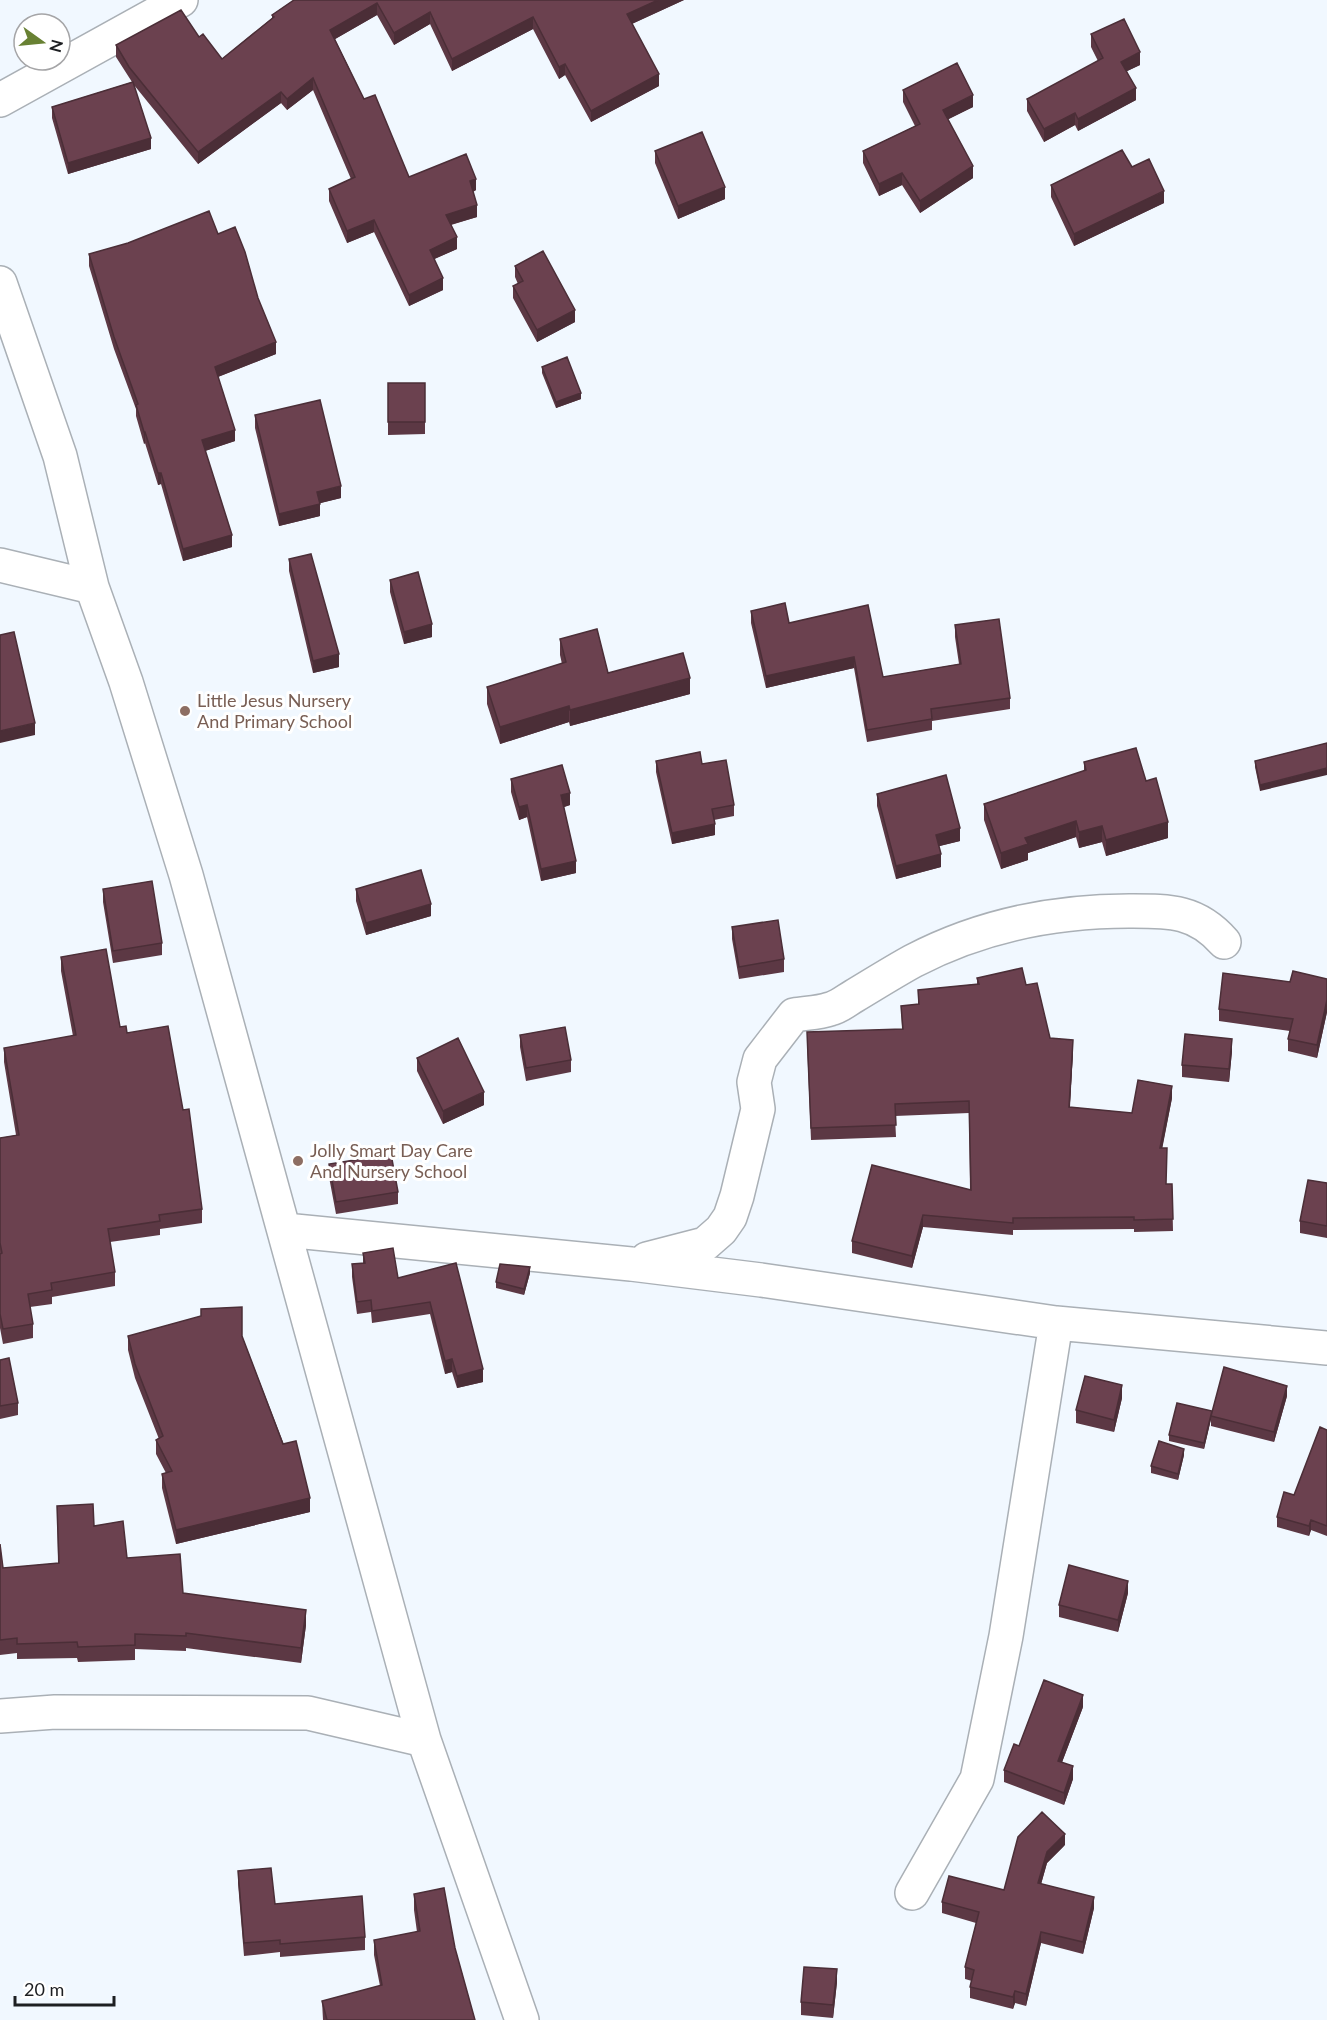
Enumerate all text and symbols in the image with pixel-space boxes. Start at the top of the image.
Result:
north arrow [12,12,72,72]
text: N [46,38,68,54]
place label: Little Jesus Nursery And Primary School [197,689,352,732]
marker: Little Jesus Nursery And Primary School [178,704,192,718]
place label: Jolly Smart Day Care And Nursery School [310,1139,473,1182]
marker: Jolly Smart Day Care And Nursery School [291,1154,305,1168]
scale bar [15,1969,114,2007]
text: 20 m [24,1978,64,2000]

